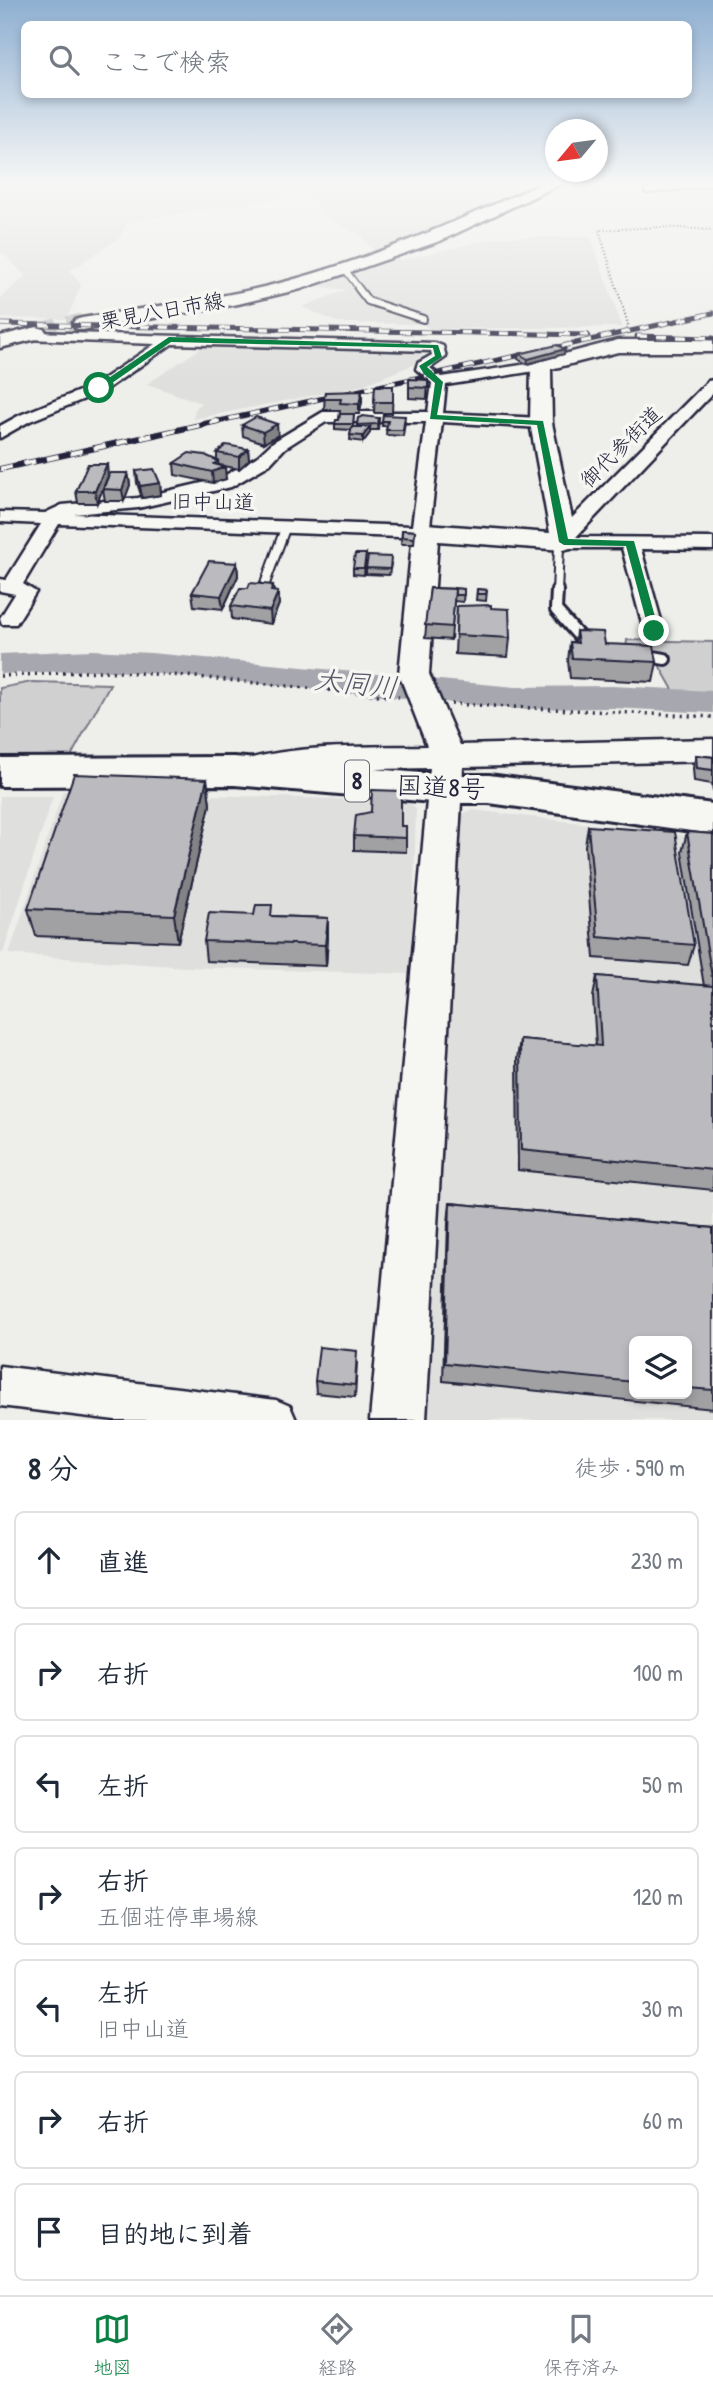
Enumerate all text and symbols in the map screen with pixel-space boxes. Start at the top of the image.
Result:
search box [21,21,692,98]
icon: search [45,41,83,79]
text: ここで検索 [101,44,231,79]
north arrow [545,119,608,182]
street label: 栗見八日市線 [97,285,226,336]
route start [83,372,114,403]
street label: 御代参街道 [573,399,668,494]
street label: 旧中山道 [171,486,255,517]
route end [638,615,669,646]
water label: 大同川 [312,660,400,706]
road number: 8 [345,760,369,802]
street label: 国道8号 [396,767,487,806]
map controls [629,1336,692,1399]
button: layers [629,1336,692,1399]
text: 8 分 [28,1448,78,1488]
text: 徒歩 · 590 m [574,1452,685,1483]
icon: ahead [30,1541,68,1579]
text: 直進 [97,1544,149,1579]
text: 230 m [631,1545,683,1576]
icon: right [30,1653,68,1691]
text: 右折 [97,1656,149,1691]
text: 100 m [633,1657,683,1688]
icon: left [30,1765,68,1803]
text: 左折 [97,1768,149,1803]
text: 50 m [642,1769,683,1800]
text: 右折 [97,1863,149,1898]
icon: right [30,1877,68,1915]
text: 120 m [633,1881,683,1912]
text: 五個荘停車場線 [97,1901,258,1932]
text: 左折 [97,1975,149,2010]
icon: left [30,1989,68,2027]
text: 30 m [641,1993,683,2024]
text: 旧中山道 [97,2013,189,2044]
icon: right [30,2101,68,2139]
text: 右折 [97,2104,149,2139]
text: 60 m [643,2105,683,2136]
icon: arrive [30,2213,68,2251]
text: 目的地に到着 [97,2216,253,2251]
tab: 地図 [93,2310,132,2380]
tab: 経路 [318,2310,357,2380]
tab: 保存済み [543,2310,620,2380]

